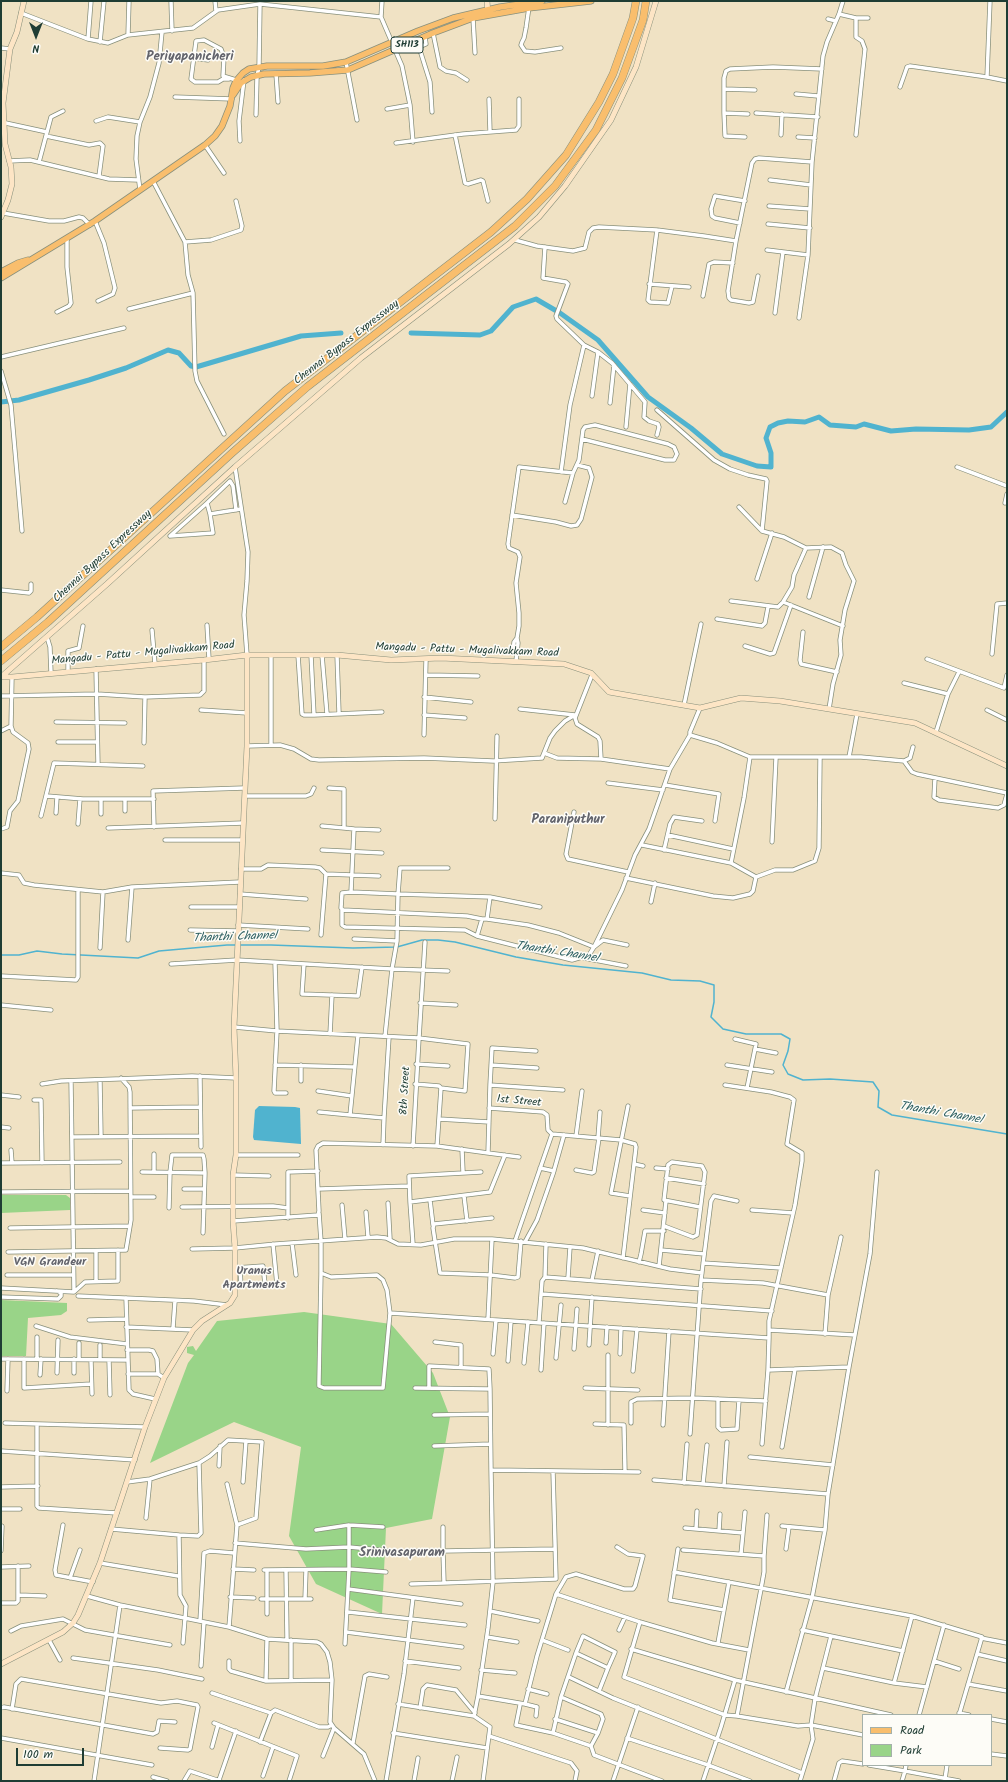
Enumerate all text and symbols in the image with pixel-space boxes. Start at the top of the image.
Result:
north arrow [16,16,56,56]
road number: SH113 [391,37,423,53]
text: N [33,39,39,57]
district label: Periyapanicheri [146,50,234,66]
street label: Chennai Bypass Expressway [292,298,402,388]
street label: Chennai Bypass Expressway [51,508,155,606]
street label: Mangadu - Pattu - Mugalivakkam Road [51,639,235,669]
street label: Mangadu - Pattu - Mugalivakkam Road [375,641,559,661]
district label: Paraniputhur [531,813,605,829]
water label: Thanthi Channel [193,929,277,947]
water label: Thanthi Channel [514,939,600,967]
street label: 8th Street [398,1066,414,1116]
street label: 1st Street [496,1093,542,1111]
water label: Thanthi Channel [898,1100,984,1128]
district label: VGN Grandeur [14,1256,86,1270]
district label: Uranus Apartments [222,1265,286,1293]
district label: Srinivasapuram [359,1546,445,1562]
legend [862,1714,992,1766]
text: Road [900,1721,924,1740]
scale bar [18,1740,86,1766]
text: Park [900,1741,922,1760]
text: 100 m [23,1745,53,1764]

